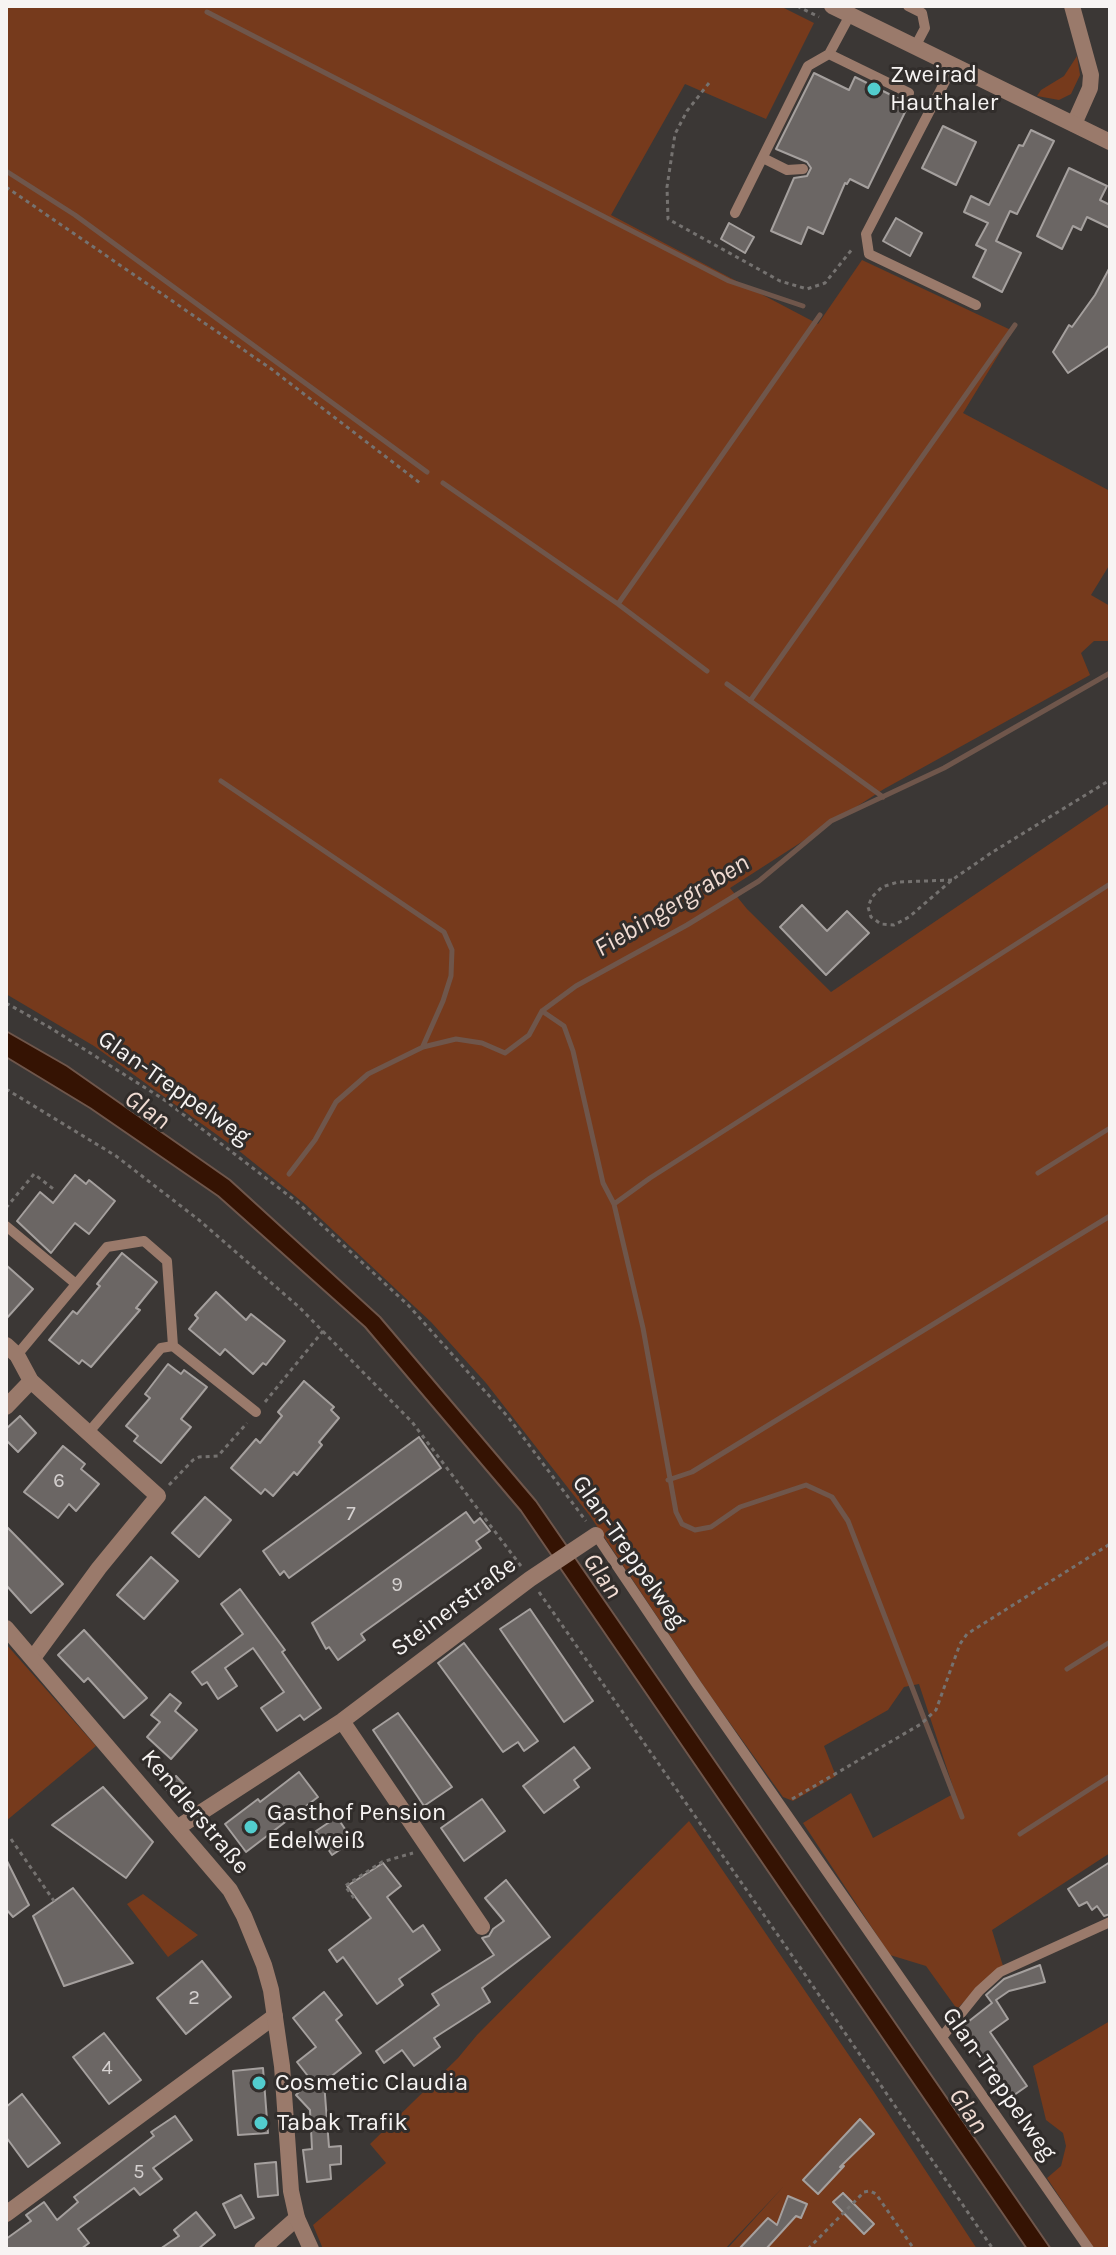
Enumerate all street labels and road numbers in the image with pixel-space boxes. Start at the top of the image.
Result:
street label: Glan-Treppelweg [92,1025,256,1151]
street label: Glan-Treppelweg [566,1470,692,1634]
street label: Steinerstraße [386,1551,522,1663]
street label: Kendlerstraße [135,1744,255,1880]
street label: Glan-Treppelweg [936,2002,1062,2166]

